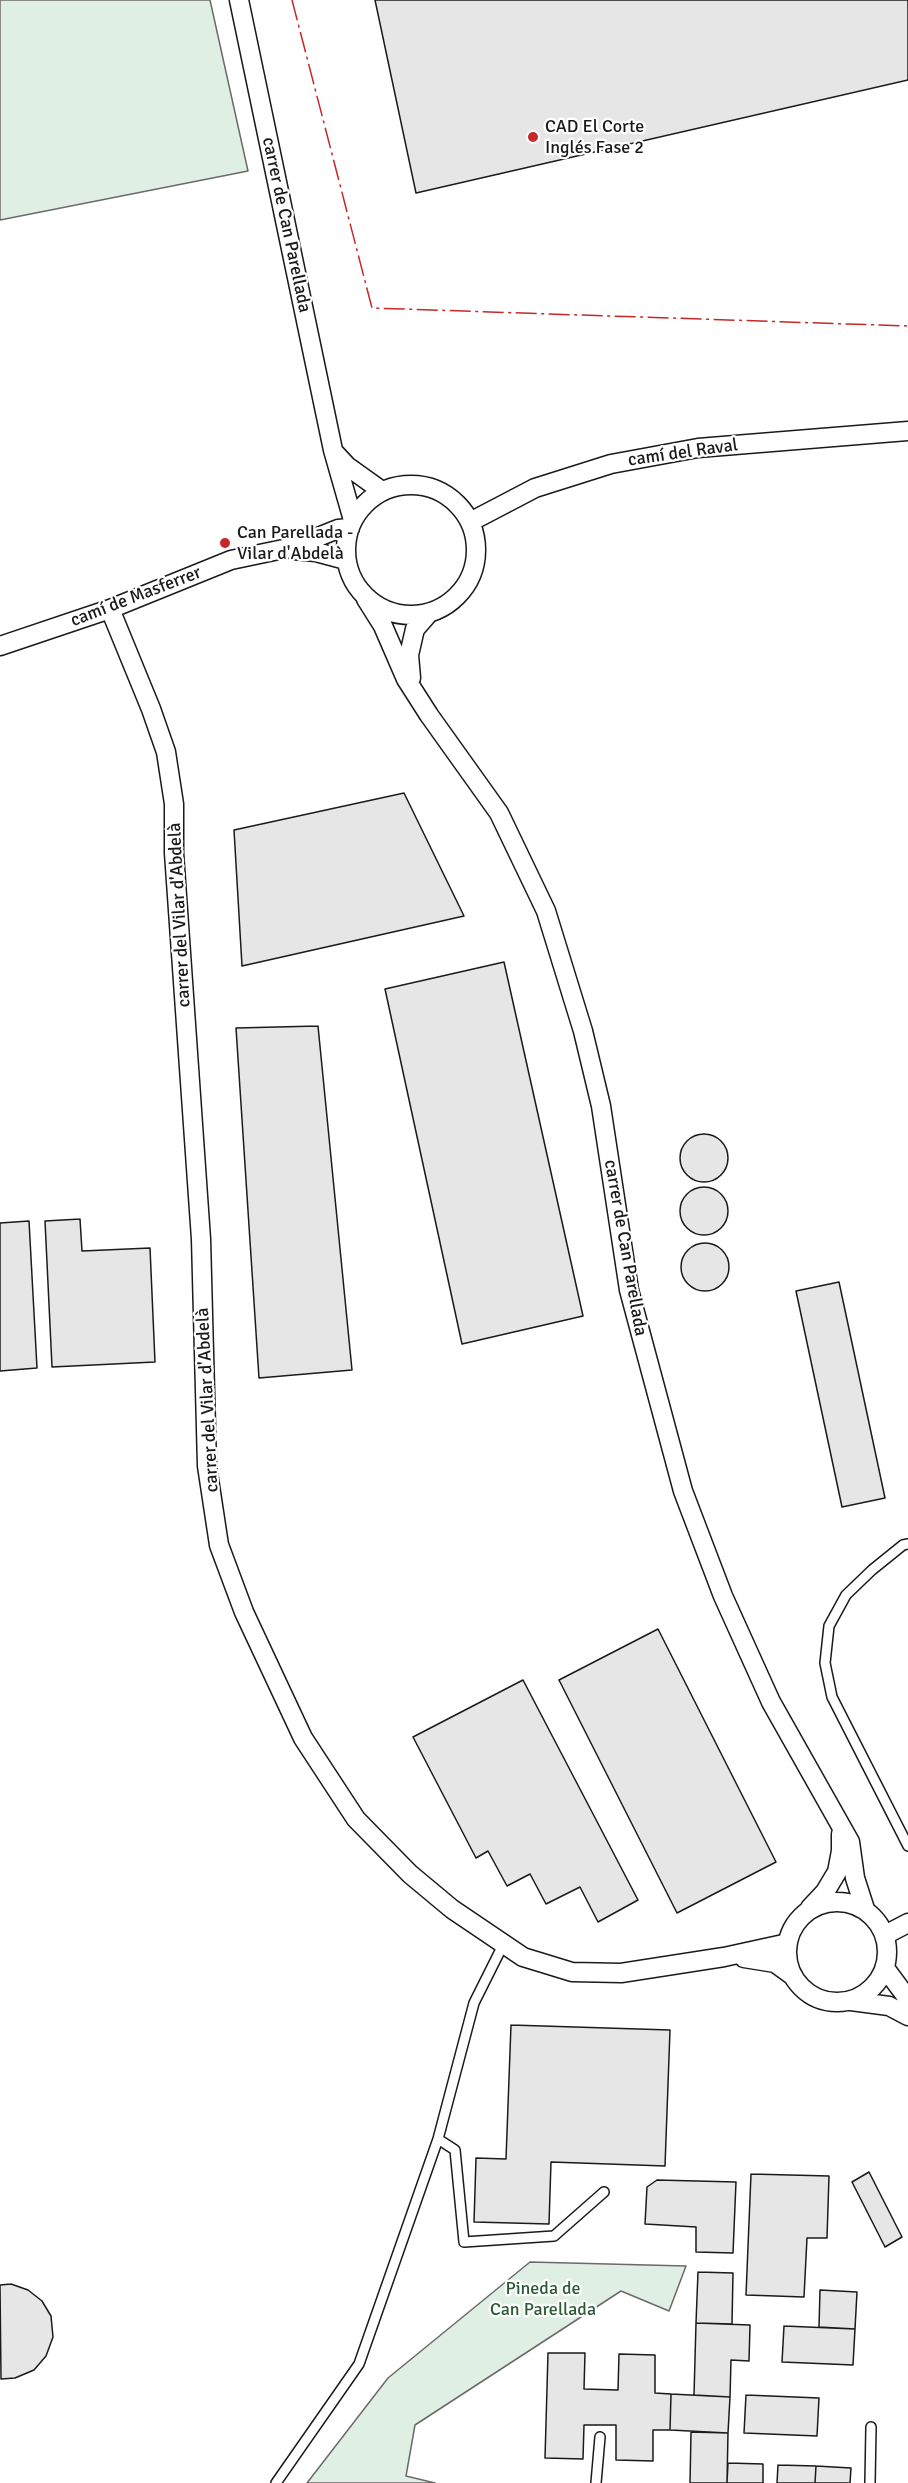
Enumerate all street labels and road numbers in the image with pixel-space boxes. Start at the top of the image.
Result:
street label: carrer de Can Parellada [257,135,315,315]
street label: camí del Raval [627,435,739,471]
street label: camí de Masferrer [68,562,204,632]
street label: carrer del Vilar d'Abdelà [164,822,196,1008]
street label: carrer de Can Parellada [599,1158,651,1338]
street label: carrer del Vilar d'Abdelà [192,1307,224,1493]

